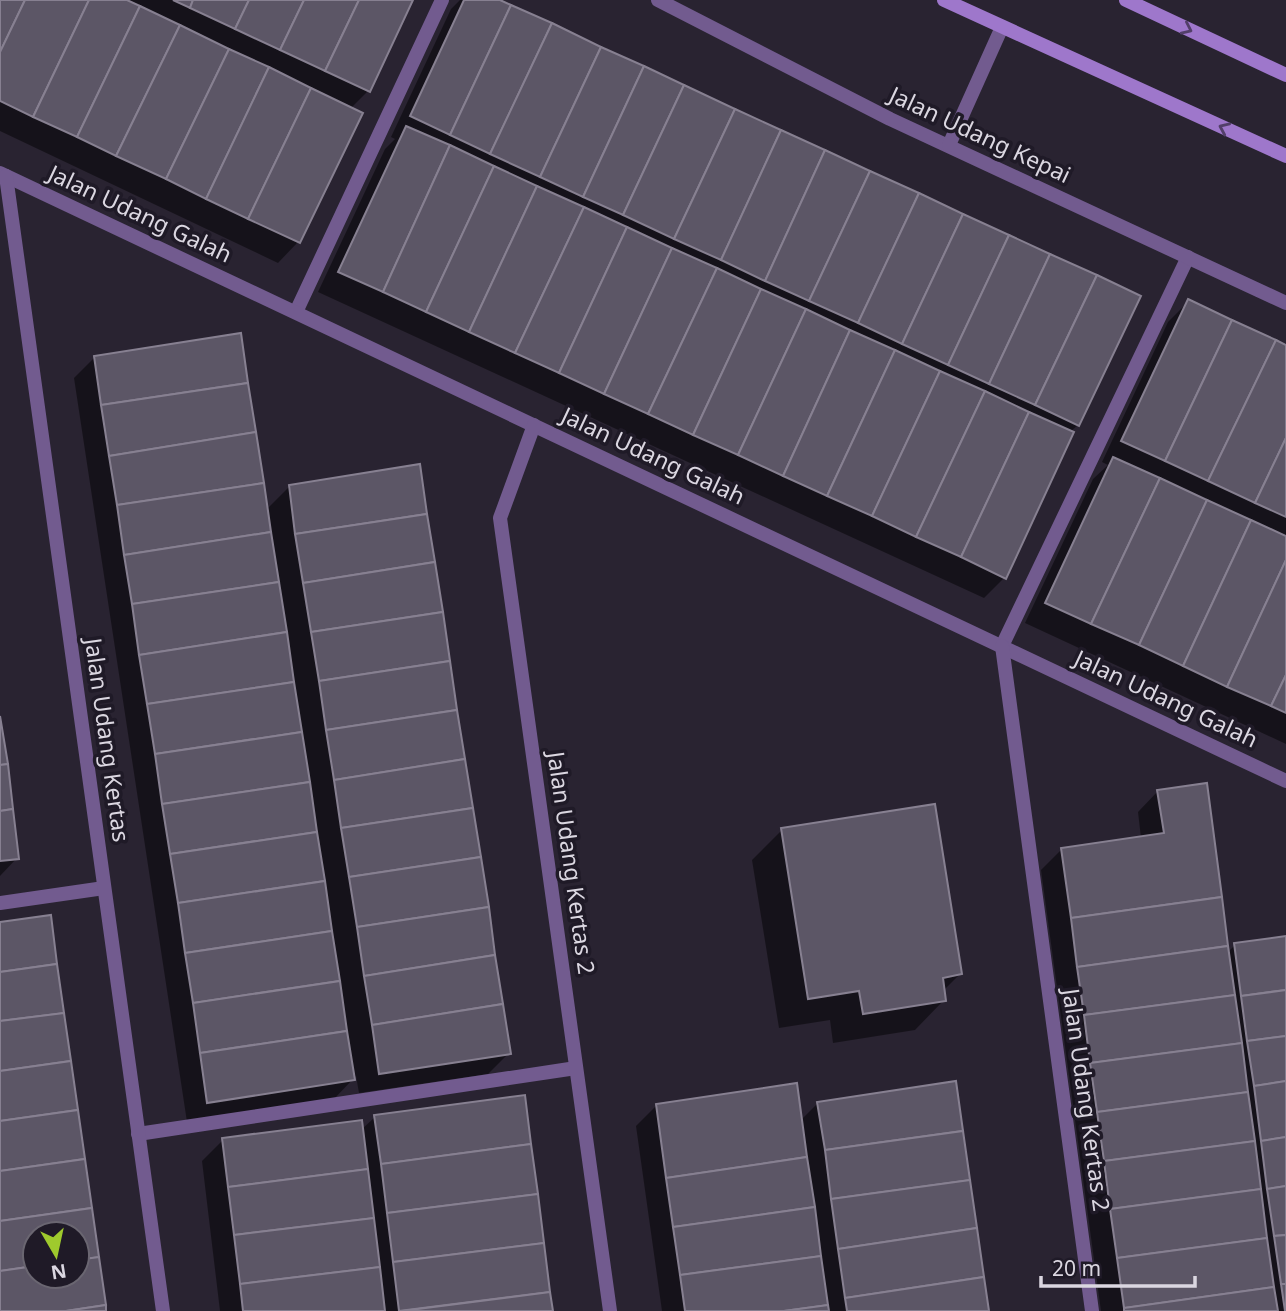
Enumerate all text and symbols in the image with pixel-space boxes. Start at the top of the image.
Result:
one-way arrow [1180,21,1193,35]
street label: Jalan Udang Kepai [883,77,1076,190]
one-way arrow [1219,122,1231,136]
street label: Jalan Udang Galah [42,156,237,270]
street label: Jalan Udang Galah [555,398,750,512]
street label: Jalan Udang Kertas [78,634,138,844]
street label: Jalan Udang Galah [1068,641,1263,755]
street label: Jalan Udang Kertas 2 [540,748,603,976]
street label: Jalan Udang Kertas 2 [1055,985,1118,1213]
north arrow [21,1220,91,1290]
scale bar [1041,1244,1195,1288]
text: 20 m [1052,1254,1101,1282]
text: N [49,1258,68,1286]

